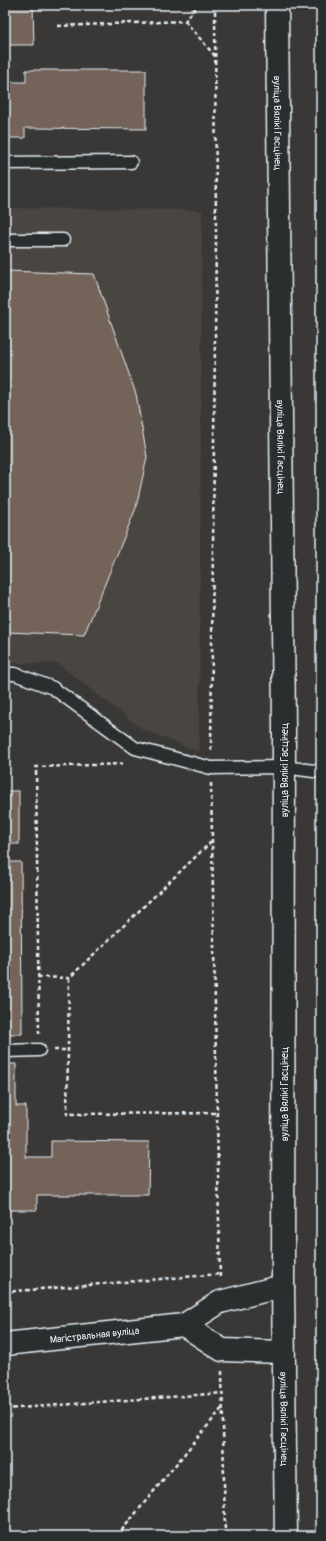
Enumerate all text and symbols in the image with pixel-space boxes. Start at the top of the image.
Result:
street label: вуліца Вялікі Гасцінец [271,76,284,170]
street label: вуліца Вялікі Гасцінец [274,400,287,494]
street label: вуліца Вялікі Гасцінец [279,723,291,817]
street label: вуліца Вялікі Гасцінец [279,1047,291,1141]
street label: Магістральная вуліца [49,1325,140,1346]
street label: вуліца Вялікі Гасцінец [277,1372,290,1466]

